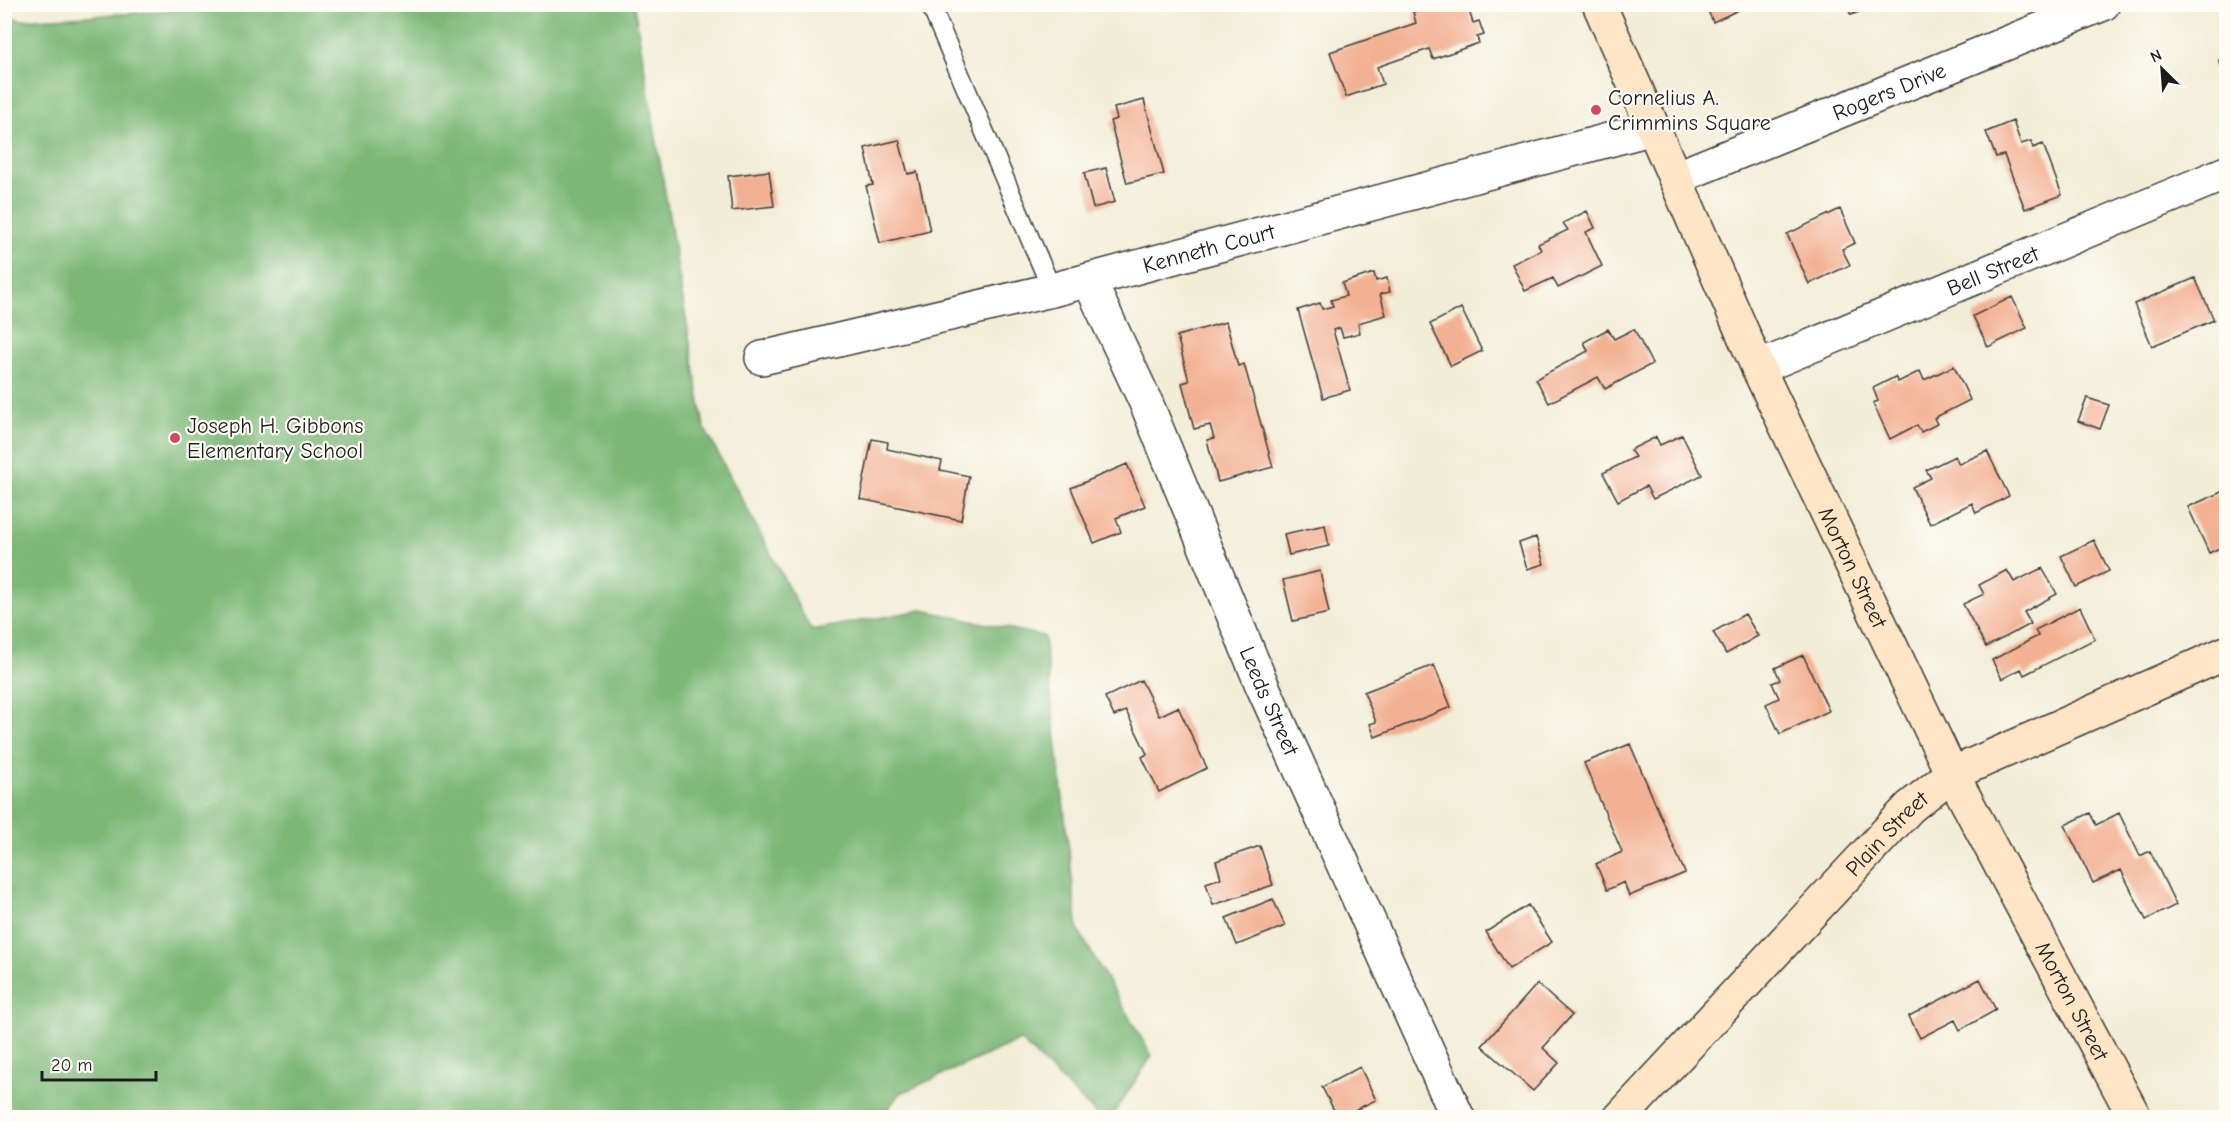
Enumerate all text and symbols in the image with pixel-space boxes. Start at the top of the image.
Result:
north arrow [2132,39,2192,99]
text: N [2148,46,2165,67]
street label: Rogers Drive [1829,57,1950,127]
place label: Cornelius A. Crimmins Square [1608,85,1771,136]
marker: Cornelius A. Crimmins Square [1589,103,1603,117]
street label: Kenneth Court [1140,218,1278,279]
street label: Bell Street [1943,240,2043,302]
place label: Joseph H. Gibbons Elementary School [187,413,363,464]
marker: Joseph H. Gibbons Elementary School [168,431,182,445]
street label: Morton Street [1812,503,1893,633]
street label: Leeds Street [1234,643,1304,760]
street label: Plain Street [1840,785,1934,882]
street label: Morton Street [2030,937,2114,1066]
scale bar [42,1044,156,1082]
text: 20 m [51,1055,92,1076]

